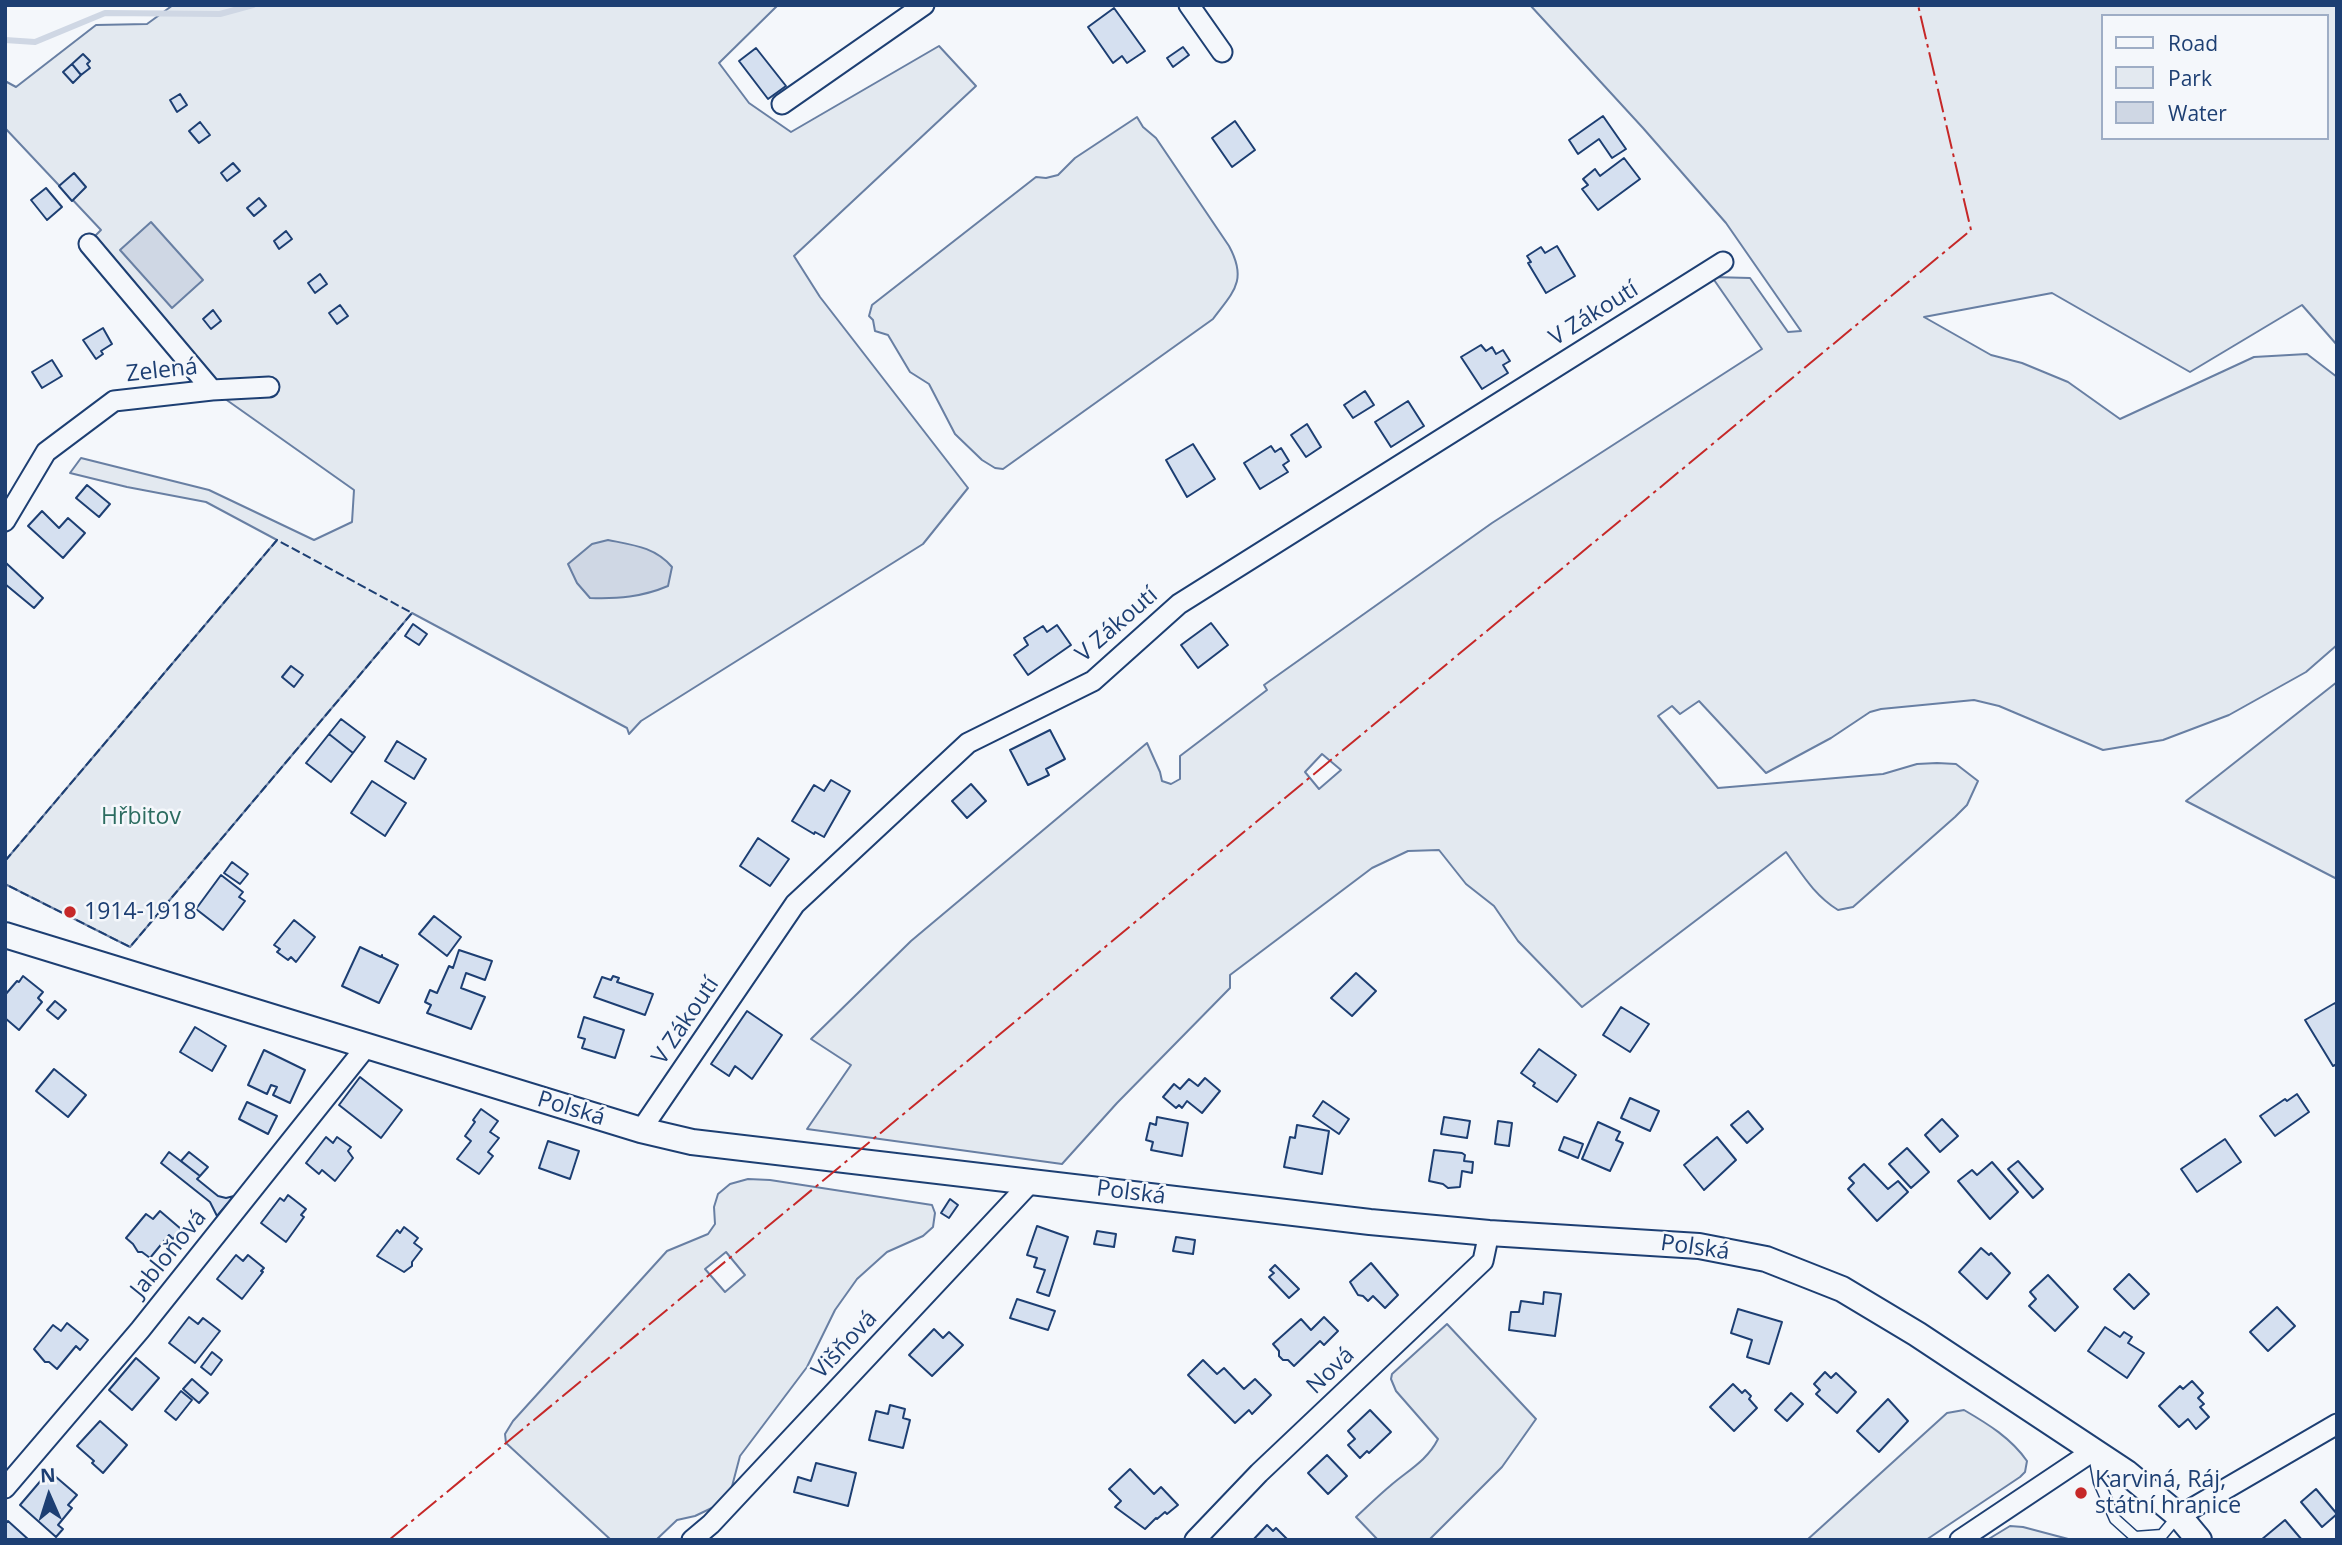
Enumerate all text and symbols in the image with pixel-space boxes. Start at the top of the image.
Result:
legend [2100,14,2328,140]
text: Road [2168,29,2218,57]
text: Park [2168,64,2212,92]
text: Water [2168,99,2227,127]
street label: V Zákoutí [1544,276,1644,352]
street label: Zelená [125,354,199,388]
street label: V Zákoutí [1070,582,1164,668]
park label: Hřbitov [101,803,181,831]
place label: 1914-1918 [84,898,197,926]
marker: 1914-1918 [62,904,78,920]
street label: V Zákoutí [647,972,725,1070]
street label: Polská [534,1086,608,1132]
street label: Polská [1095,1175,1167,1211]
street label: Jabloňová [125,1205,213,1303]
street label: Polská [1659,1230,1731,1266]
street label: Višňová [807,1305,883,1385]
street label: Nová [1301,1342,1361,1400]
north arrow [14,1461,84,1531]
text: N [39,1462,56,1488]
place label: Karviná, Ráj, státní hranice [2095,1466,2241,1520]
marker: Karviná, Ráj, státní hranice [2073,1485,2089,1501]

